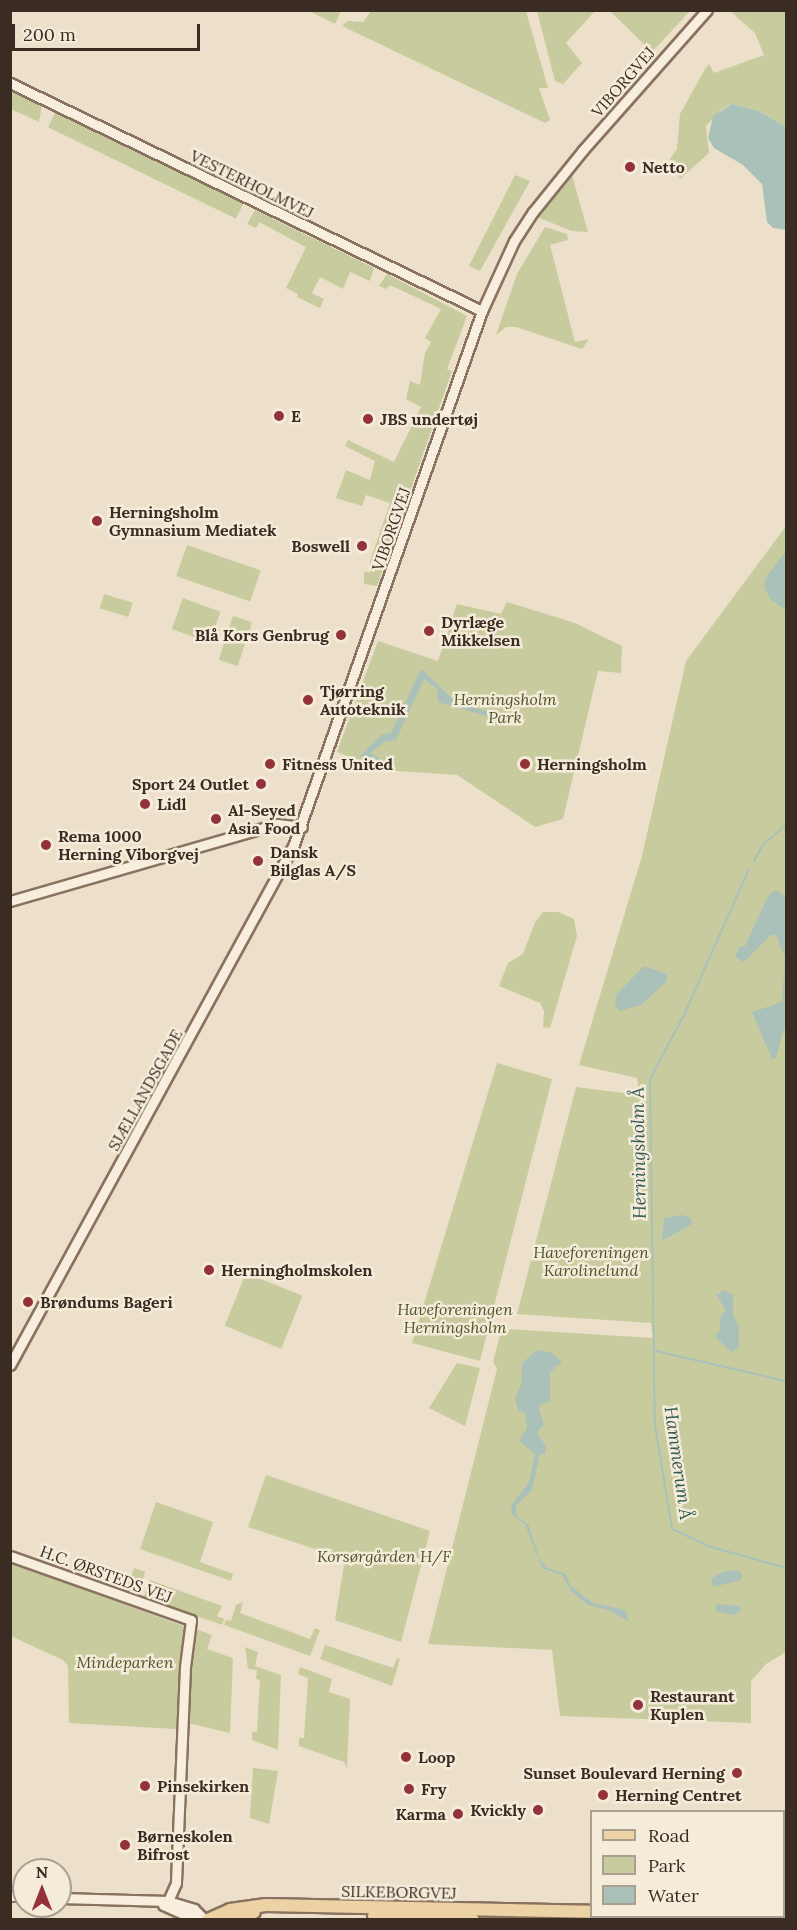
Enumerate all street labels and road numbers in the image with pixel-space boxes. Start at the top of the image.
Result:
street label: VIBORGVEJ [587,43,659,121]
street label: VESTERHOLMVEJ [187,146,317,222]
street label: VIBORGVEJ [368,485,414,573]
street label: SJÆLLANDSGADE [104,1026,186,1154]
street label: H.C. ØRSTEDS VEJ [37,1541,175,1607]
street label: SILKEBORGVEJ [341,1881,457,1903]

